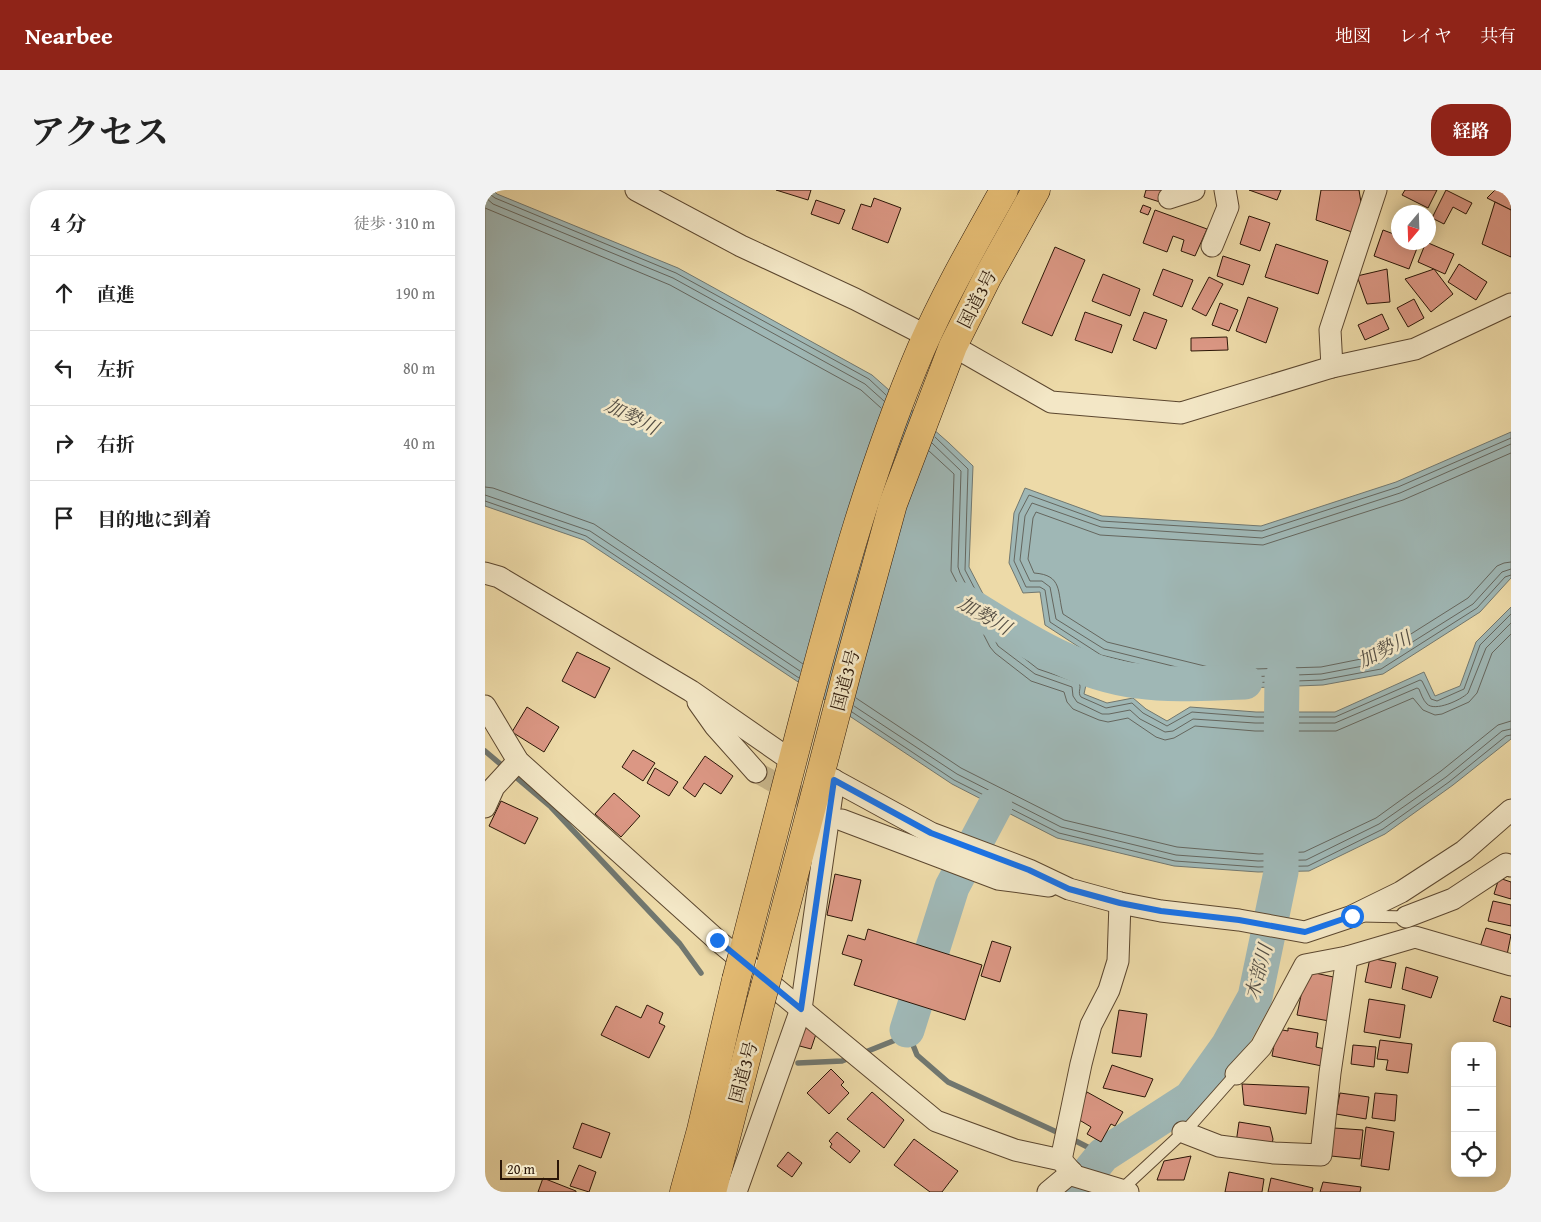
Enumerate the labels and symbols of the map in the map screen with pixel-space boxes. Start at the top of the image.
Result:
north arrow [1391,205,1436,250]
street label: 国道3号 [951,265,1003,333]
water label: 加勢川 [600,391,666,442]
water label: 加勢川 [953,589,1018,642]
water label: 加勢川 [1352,623,1418,674]
street label: 国道3号 [824,646,866,714]
route start [1341,905,1364,928]
route end [706,929,729,952]
water label: 木部川 [1237,939,1279,1003]
street label: 国道3号 [722,1038,764,1106]
scale bar [500,1157,559,1180]

